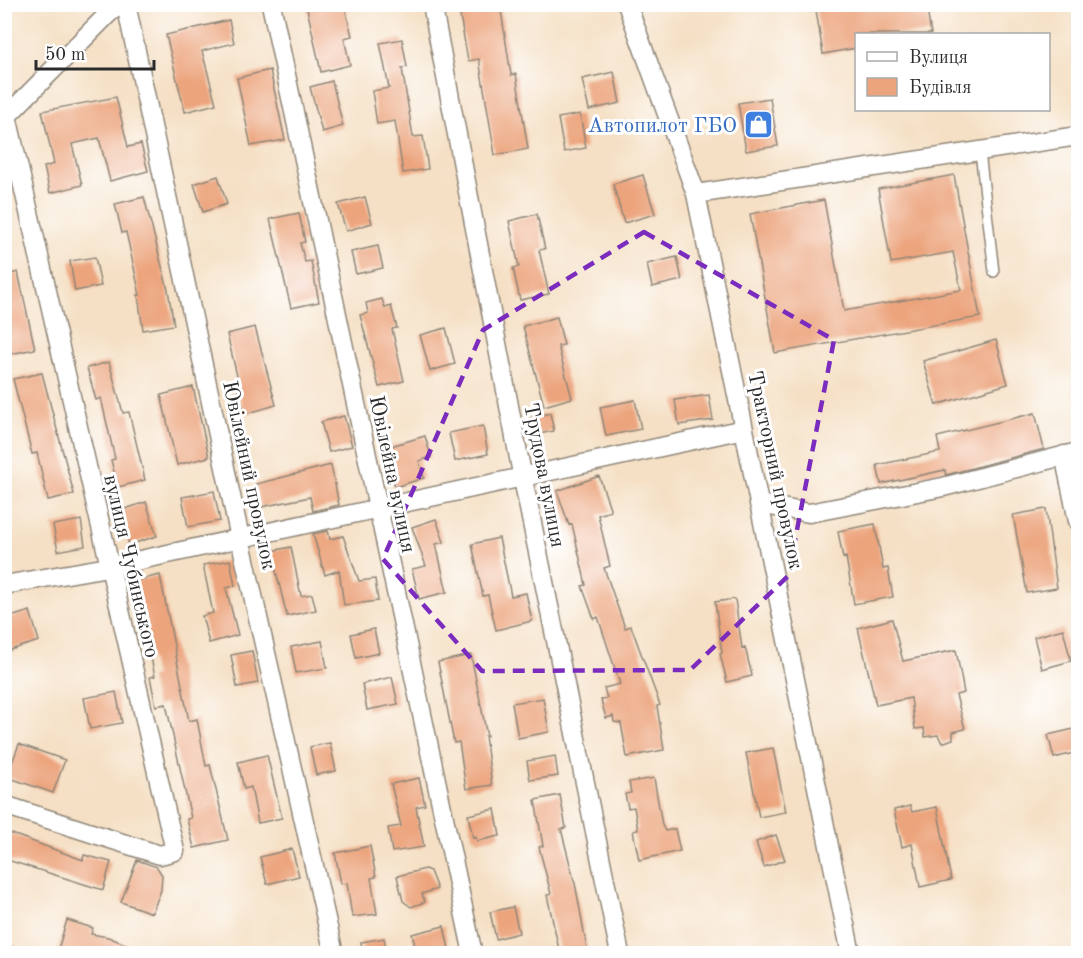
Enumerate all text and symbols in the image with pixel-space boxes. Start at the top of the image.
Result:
scale bar [36,33,154,71]
legend [855,33,1050,111]
text: 50 m [45,46,85,64]
text: Вулиця [909,49,968,67]
text: Будівля [909,79,971,97]
shop icon: Автопилот ГБО [742,109,774,141]
place label: Автопилот ГБО [588,116,737,137]
street label: Тракторний провулок [743,369,806,572]
street label: Ювілейний провулок [218,379,279,572]
street label: Ювілейна вулиця [365,394,418,555]
street label: Трудова вулиця [519,401,568,549]
street label: вулиця Чубинського [99,473,162,660]

